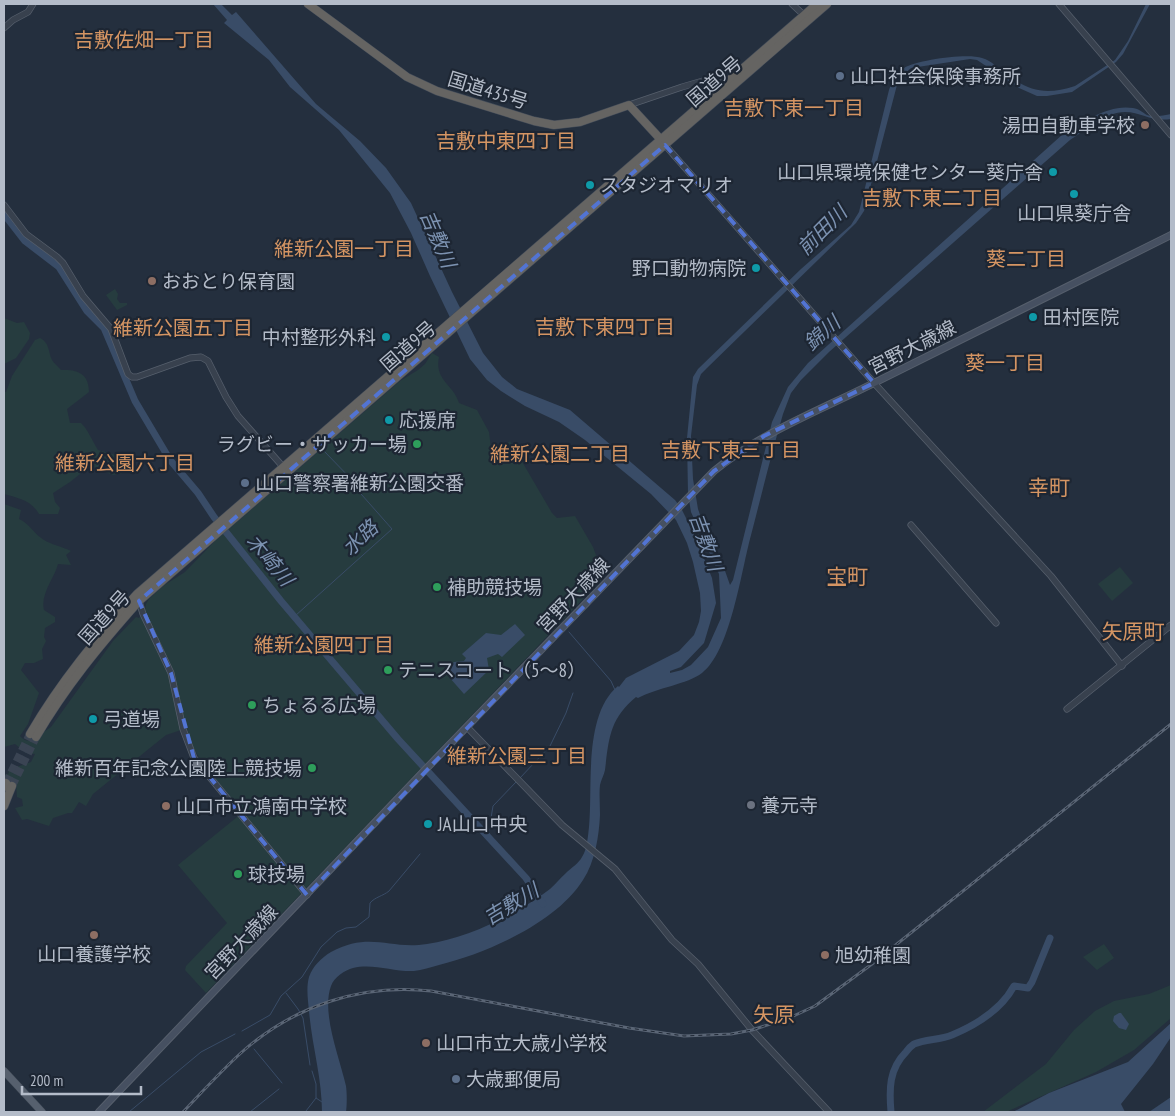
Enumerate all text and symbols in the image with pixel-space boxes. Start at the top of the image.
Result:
district label: 吉敷佐畑一丁目 [74,27,214,53]
street label: 国道9号 [681,50,747,112]
place label: 山口社会保険事務所 [850,64,1021,88]
street label: 国道435号 [445,66,531,114]
marker: 山口社会保険事務所 [834,70,846,82]
district label: 吉敷下東一丁目 [724,95,864,121]
place label: 湯田自動車学校 [1002,113,1135,137]
marker: 湯田自動車学校 [1139,119,1151,131]
district label: 吉敷中東四丁目 [436,128,576,154]
place label: 山口県環境保健センター葵庁舎 [777,160,1043,184]
marker: 山口県環境保健センター葵庁舎 [1047,166,1059,178]
place label: スタジオマリオ [600,173,733,197]
marker: スタジオマリオ [584,179,596,191]
district label: 吉敷下東二丁目 [862,185,1002,211]
marker: 山口県葵庁舎 [1068,188,1080,200]
water label: 前田川 [792,198,854,260]
place label: 山口県葵庁舎 [1017,201,1131,225]
water label: 吉敷川 [414,206,462,274]
district label: 維新公園一丁目 [274,236,414,262]
district label: 葵二丁目 [986,246,1066,272]
place label: 野口動物病院 [632,256,746,280]
marker: 野口動物病院 [750,262,762,274]
place label: おおとり保育園 [162,269,295,293]
marker: おおとり保育園 [146,275,158,287]
place label: 田村医院 [1043,305,1119,329]
water label: 錦川 [798,309,847,356]
marker: 田村医院 [1027,311,1039,323]
district label: 吉敷下東四丁目 [535,314,675,340]
district label: 維新公園五丁目 [113,315,253,341]
street label: 国道9号 [375,315,441,377]
street label: 宮野大歳線 [864,315,960,379]
place label: 中村整形外科 [262,325,376,349]
marker: 中村整形外科 [380,331,392,343]
district label: 葵一丁目 [965,350,1045,376]
place label: 応援席 [399,408,456,432]
marker: 応援席 [383,414,395,426]
place label: ラグビー・サッカー場 [217,432,407,456]
district label: 吉敷下東三丁目 [661,437,801,463]
marker: ラグビー・サッカー場 [411,438,423,450]
district label: 維新公園二丁目 [490,441,630,467]
district label: 維新公園六丁目 [55,450,195,476]
place label: 山口警察署維新公園交番 [255,471,464,495]
district label: 幸町 [1028,474,1070,501]
marker: 山口警察署維新公園交番 [239,477,251,489]
water label: 吉敷川 [684,509,729,577]
water label: 水路 [337,513,385,561]
water label: 木崎川 [241,529,301,593]
street label: 宮野大歳線 [531,552,615,638]
district label: 宝町 [826,563,868,590]
place label: 補助競技場 [447,575,542,599]
marker: 補助競技場 [431,581,443,593]
street label: 国道9号 [73,585,135,649]
district label: 矢原町 [1102,618,1165,645]
district label: 維新公園四丁目 [254,632,394,658]
place label: テニスコート（5～8） [398,658,586,682]
marker: テニスコート（5～8） [382,664,394,676]
place label: ちょるる広場 [262,693,376,717]
marker: ちょるる広場 [246,699,258,711]
place label: 弓道場 [103,707,160,731]
marker: 弓道場 [87,713,99,725]
district label: 維新公園三丁目 [447,743,587,769]
place label: 維新百年記念公園陸上競技場 [55,756,302,780]
marker: 維新百年記念公園陸上競技場 [306,762,318,774]
place label: 養元寺 [761,793,818,817]
place label: 山口市立鴻南中学校 [176,794,347,818]
marker: 養元寺 [745,799,757,811]
marker: 山口市立鴻南中学校 [160,800,172,812]
place label: JA山口中央 [437,812,528,836]
marker: JA山口中央 [422,818,434,830]
place label: 球技場 [248,862,305,886]
marker: 球技場 [232,868,244,880]
water label: 吉敷川 [479,876,545,931]
street label: 宮野大歳線 [199,899,283,985]
marker: 山口養護学校 [88,929,100,941]
place label: 山口養護学校 [37,942,151,966]
place label: 旭幼稚園 [835,943,911,967]
marker: 旭幼稚園 [819,949,831,961]
district label: 矢原 [753,1001,795,1028]
place label: 山口市立大歳小学校 [436,1031,607,1055]
marker: 山口市立大歳小学校 [420,1037,432,1049]
scale bar [22,1064,141,1096]
place label: 大歳郵便局 [466,1067,561,1091]
text: 200 m [30,1071,63,1090]
marker: 大歳郵便局 [450,1073,462,1085]

